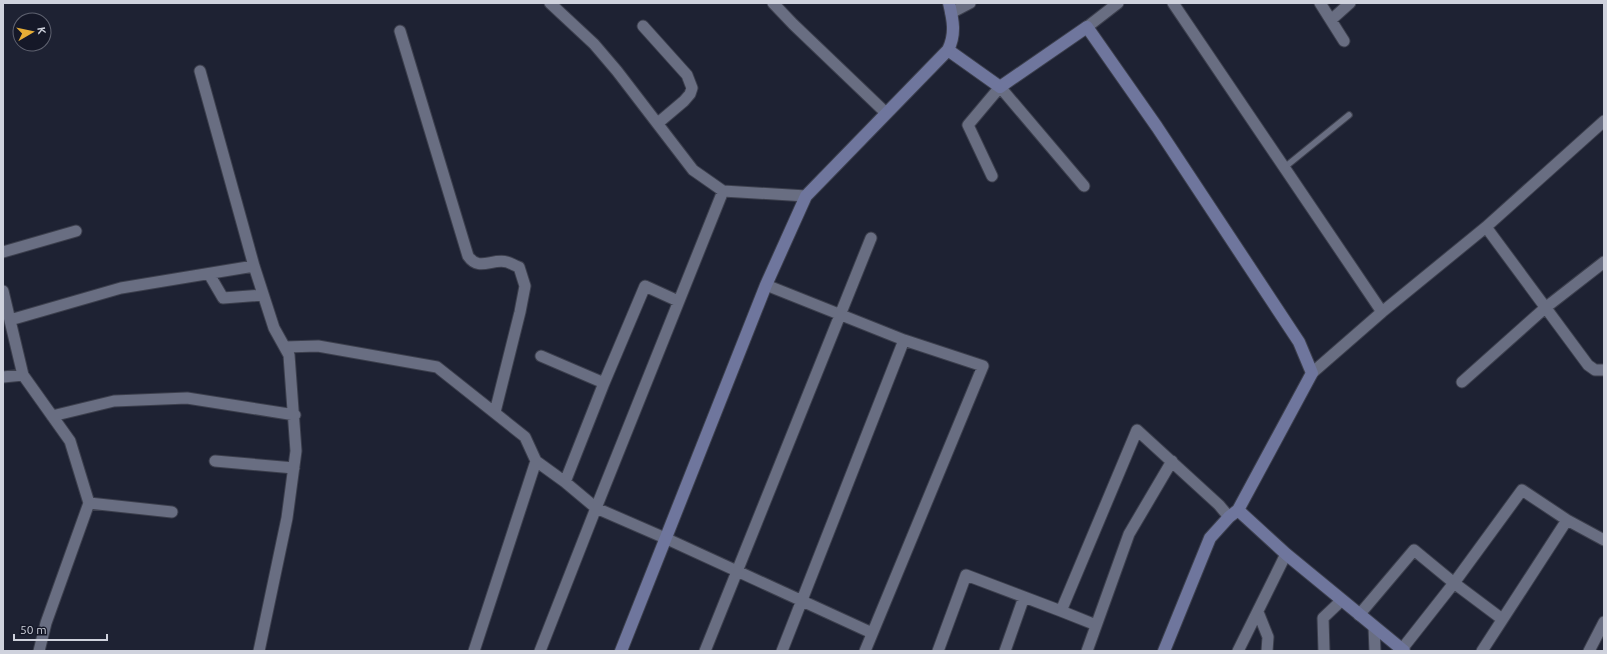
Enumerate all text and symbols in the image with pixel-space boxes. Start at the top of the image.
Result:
north arrow [12,12,52,52]
text: K [35,26,48,36]
scale bar [14,616,107,642]
text: 50 m [20,623,47,636]

